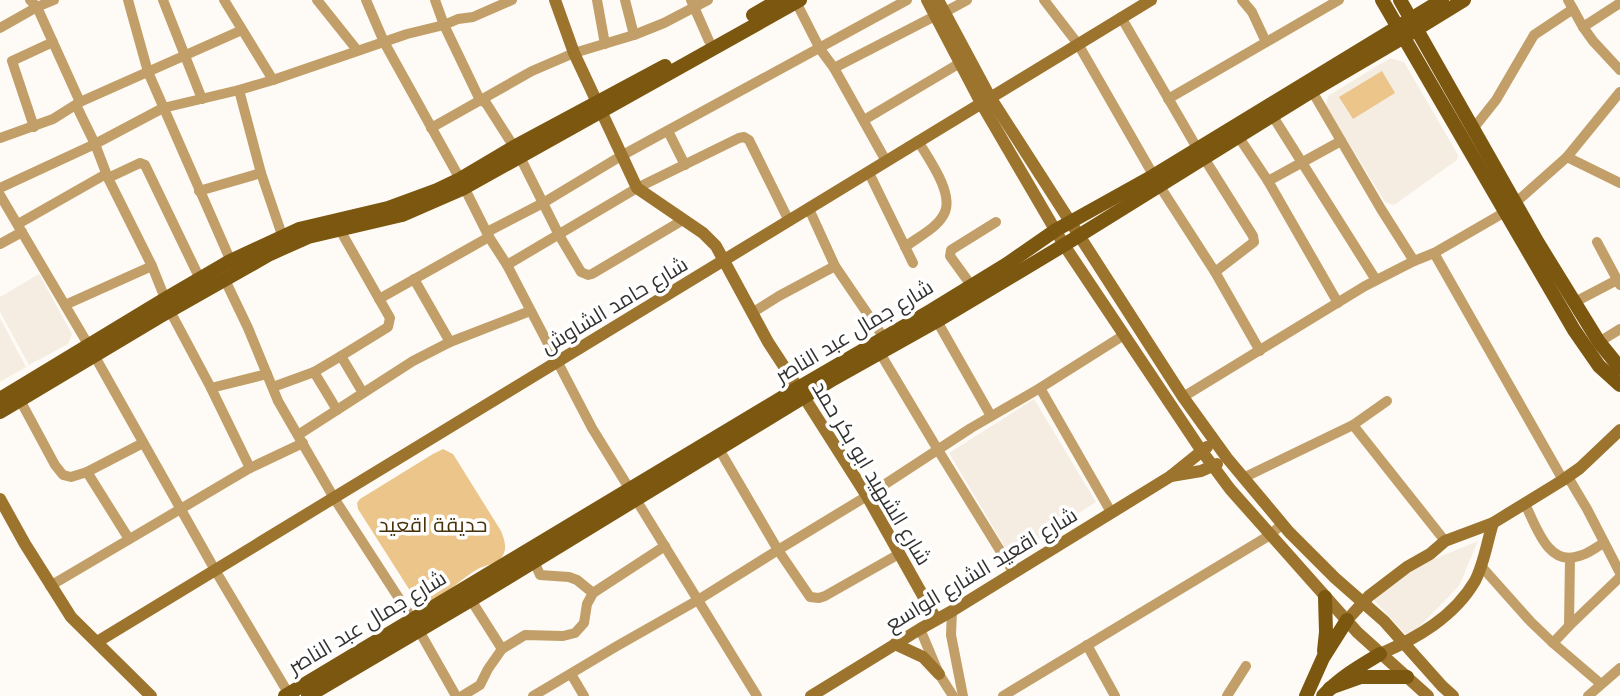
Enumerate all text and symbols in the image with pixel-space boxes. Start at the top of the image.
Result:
street label: شارع حامد الشاوش [535,250,693,360]
street label: شارع جمال عبد الناصر [769,272,939,390]
street label: شارع الشهيد ابو بكر حمد [805,376,939,570]
street label: شارع اقعيد الشارع الواسع [880,500,1082,638]
park label: حديقة اقعيد [379,510,487,539]
street label: شارع جمال عبد الناصر [282,563,452,681]

